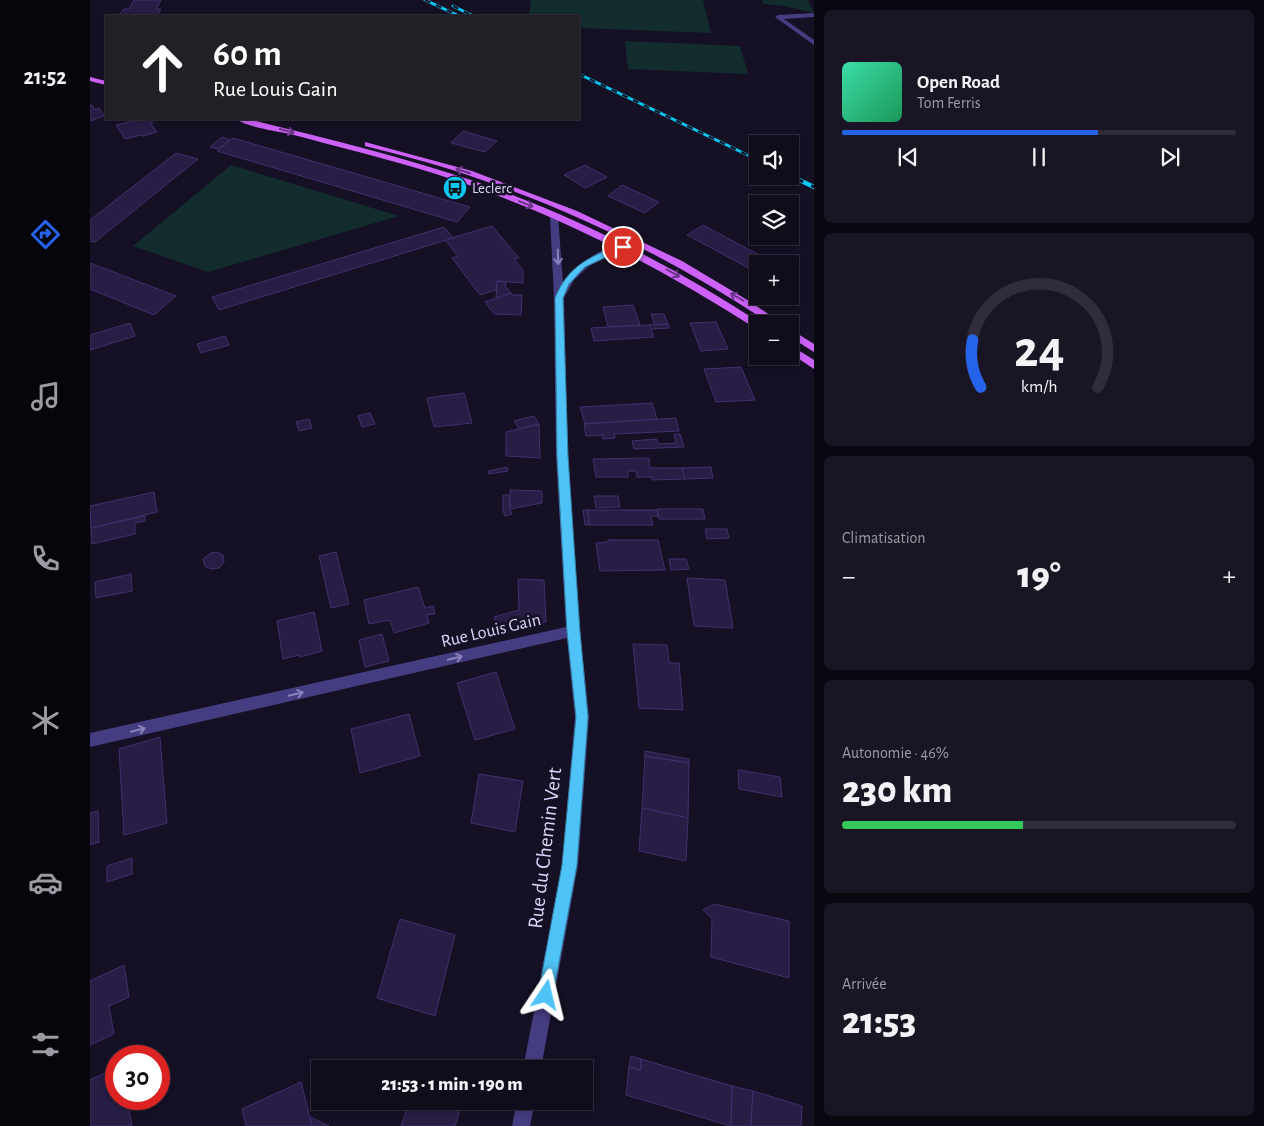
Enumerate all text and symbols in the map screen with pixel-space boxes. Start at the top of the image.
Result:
icon: ahead [130,35,195,100]
text: 60 m [213,37,282,72]
text: 21:52 [23,66,67,88]
text: Open Road [917,73,1000,92]
text: Rue Louis Gain [213,78,338,100]
text: Tom Ferris [917,95,981,111]
one-way arrow [279,127,295,137]
map controls [749,135,799,365]
button: sound [749,135,799,185]
icon: previous [894,143,922,171]
icon: pause [1025,143,1053,171]
icon: next [1156,143,1184,171]
one-way arrow [456,165,472,175]
bus stop icon: Leclerc [442,175,468,201]
place label: Leclerc [472,181,512,196]
button: layers [749,195,799,245]
one-way arrow [518,200,533,209]
icon: directions [28,217,63,252]
pin [602,226,644,268]
icon: arrive [609,233,637,261]
one-way arrow [553,249,562,265]
button: + [749,255,799,305]
one-way arrow [666,269,680,279]
one-way arrow [731,292,745,302]
button: − [749,315,799,365]
text: 24 [1014,324,1064,376]
text: km/h [1021,378,1057,396]
icon: music [28,379,63,414]
text: Climatisation [842,530,926,546]
icon: phone [28,541,63,576]
text: 19° [1017,557,1061,595]
text: − [842,563,855,591]
text: + [1223,563,1236,591]
street label: Rue Louis Gain [439,611,543,651]
one-way arrow [446,653,462,662]
one-way arrow [288,689,304,698]
icon: climate [28,703,63,738]
one-way arrow [129,724,145,734]
text: Autonomie · 46% [842,745,949,761]
street label: Rue du Chemin Vert [525,766,565,930]
text: 230 km [842,772,952,810]
icon: car [28,865,63,900]
position arrow [519,968,571,1020]
text: Arrivée [842,976,887,992]
text: 21:53 [842,1003,916,1041]
icon: filters [28,1027,63,1062]
speed limit sign: 30 [105,1045,170,1110]
text: 21:53 · 1 min · 190 m [381,1075,523,1094]

